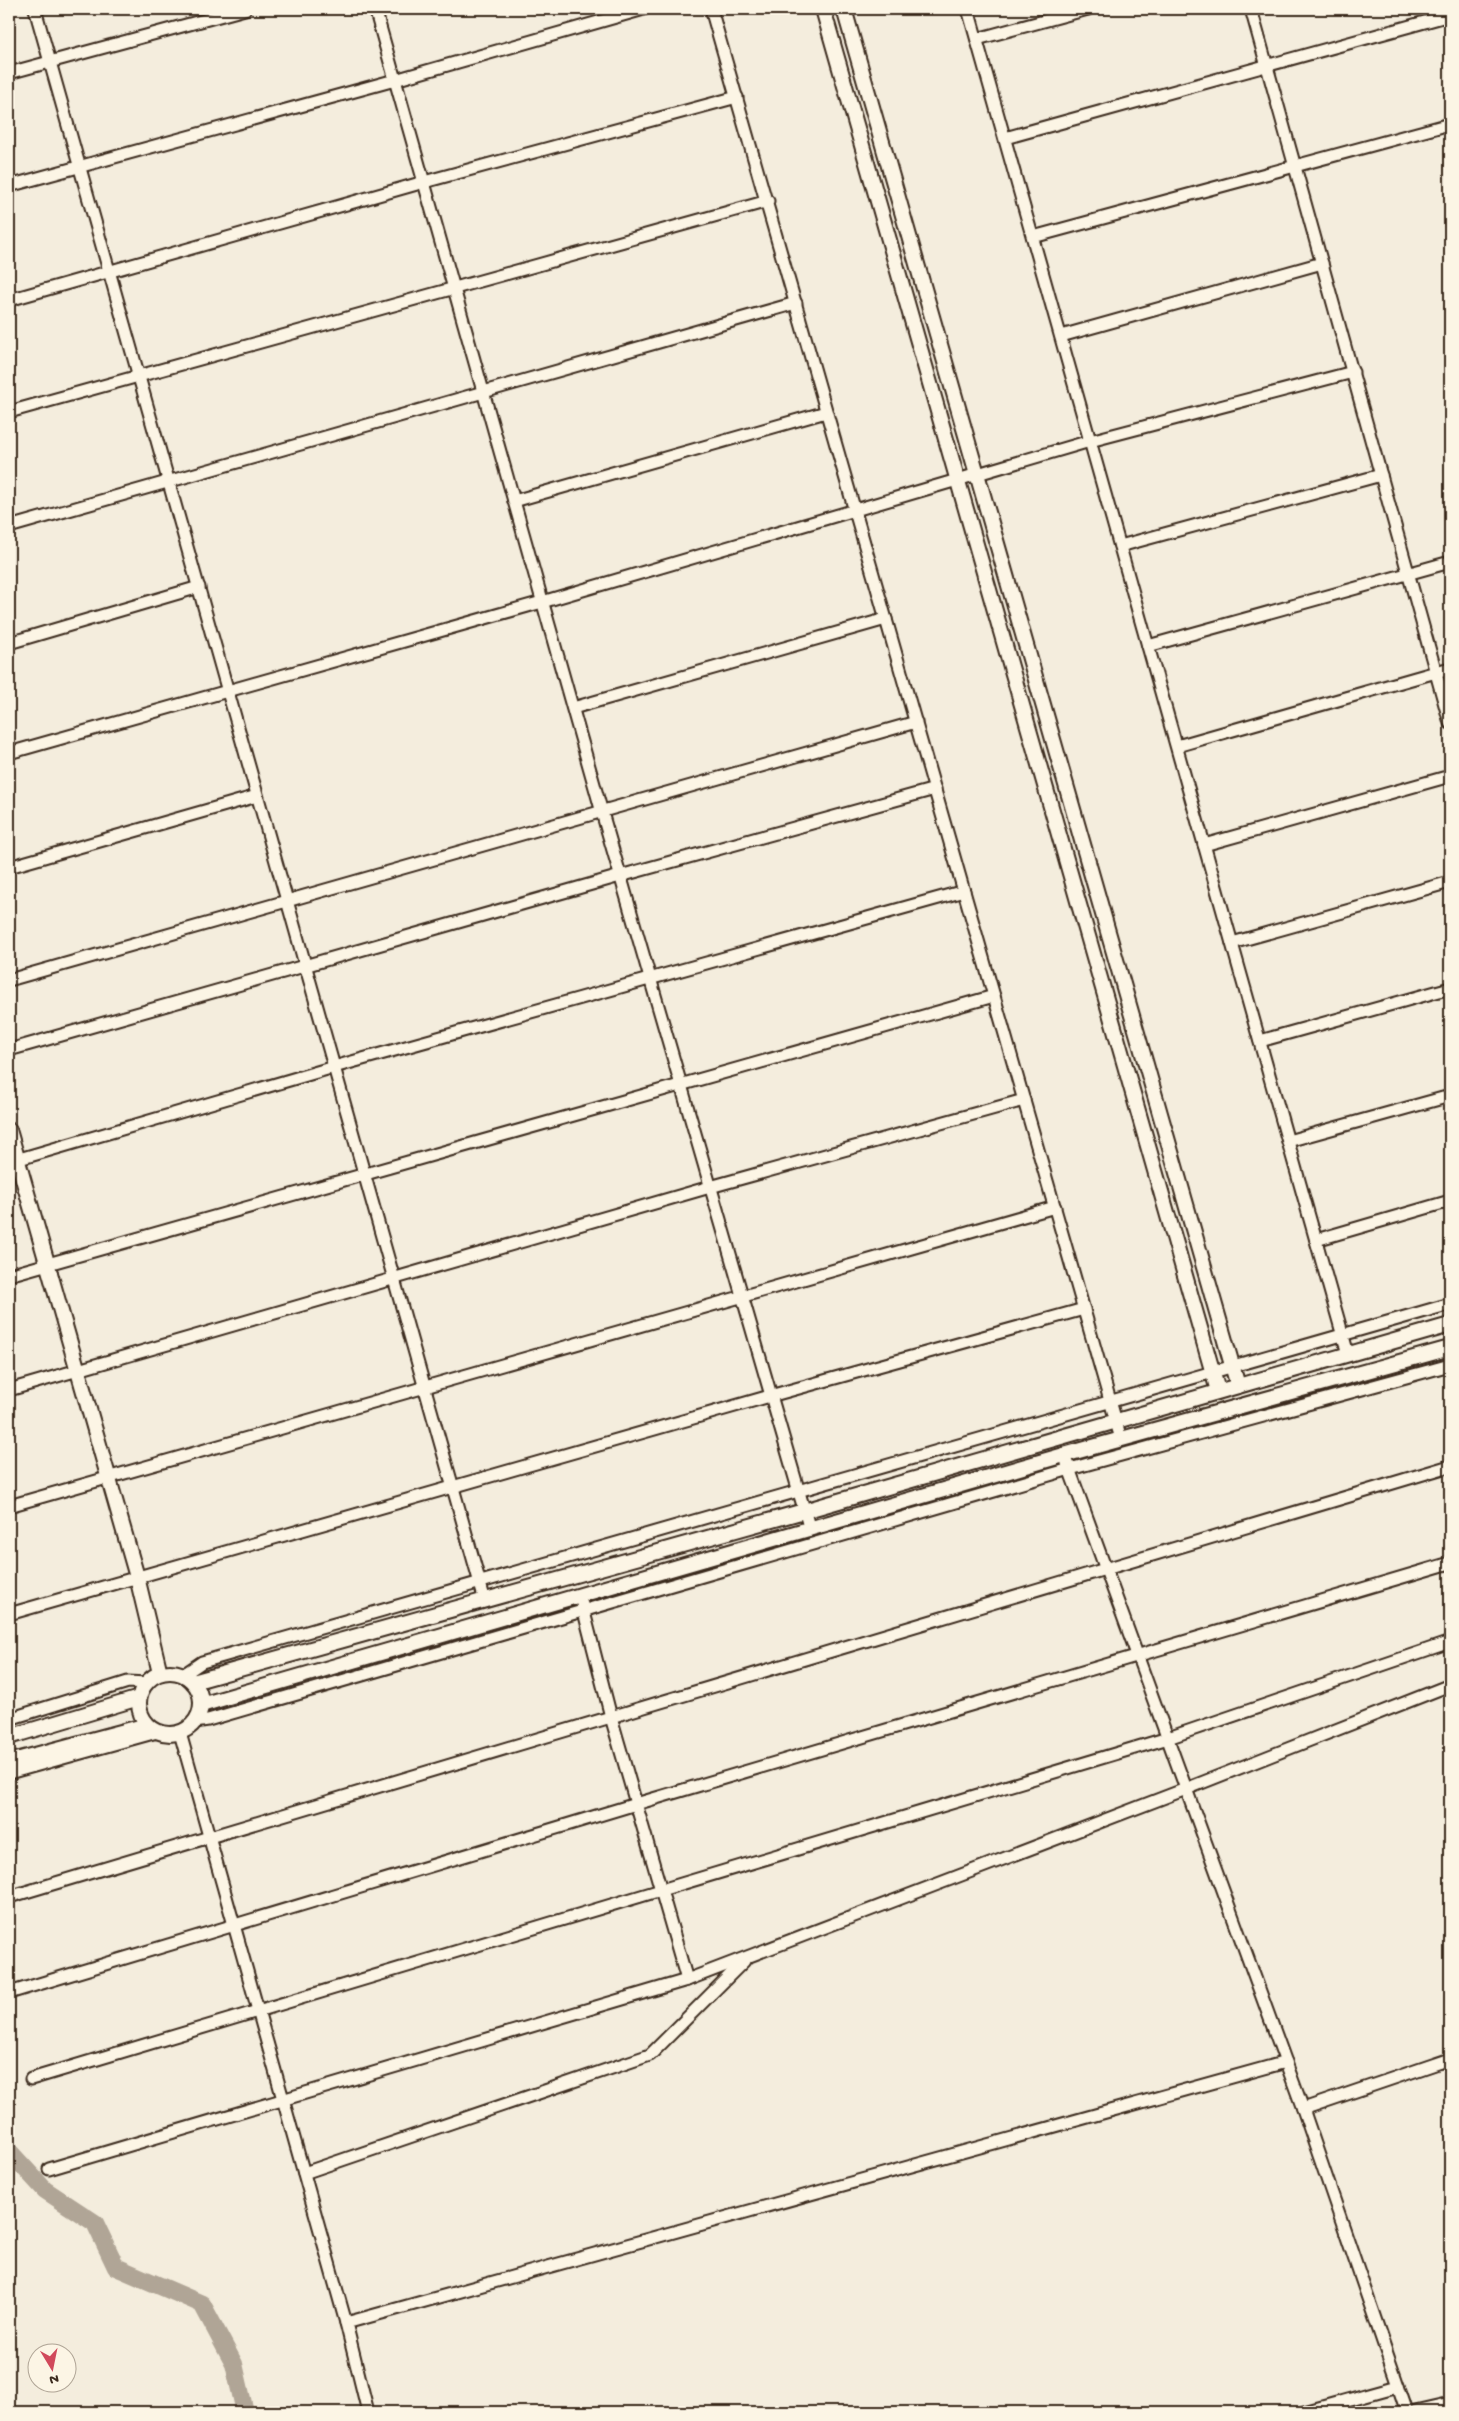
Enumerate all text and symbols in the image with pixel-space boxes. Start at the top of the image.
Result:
north arrow [28,2344,78,2394]
text: N [48,2369,60,2388]

